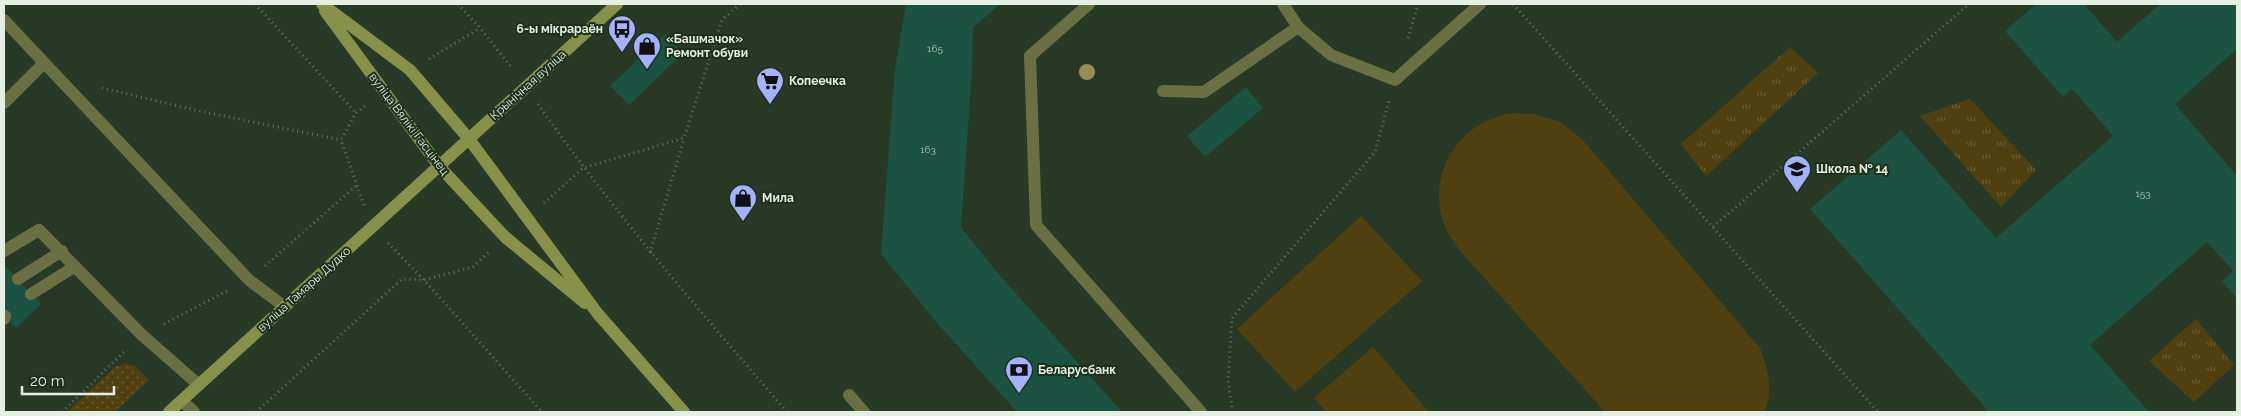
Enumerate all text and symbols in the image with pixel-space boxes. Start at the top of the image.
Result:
bus stop icon: 6-ы мікрараён [607,14,637,53]
place label: 6-ы мікрараён [517,22,603,36]
shop icon: «Башмачок» Ремонт обуви [632,31,662,70]
place label: «Башмачок» Ремонт обуви [666,32,748,60]
house number: 165 [927,43,943,54]
street label: Крынічная вуліца [487,47,569,123]
supermarket icon: Копеечка [755,66,785,105]
street label: вуліца Вялікі Гасцінец [366,70,452,178]
place label: Копеечка [789,74,846,88]
house number: 163 [920,144,936,155]
school or university icon: Школа № 14 [1782,154,1812,193]
place label: Школа № 14 [1816,162,1888,176]
shop icon: Мила [728,183,758,222]
house number: 153 [2135,188,2151,199]
place label: Мила [762,191,794,205]
street label: вуліца Тамары Дудко [255,244,353,334]
bank icon: Беларусбанк [1004,355,1034,394]
place label: Беларусбанк [1038,363,1116,377]
scale bar [22,364,115,396]
text: 20 m [30,372,65,390]

